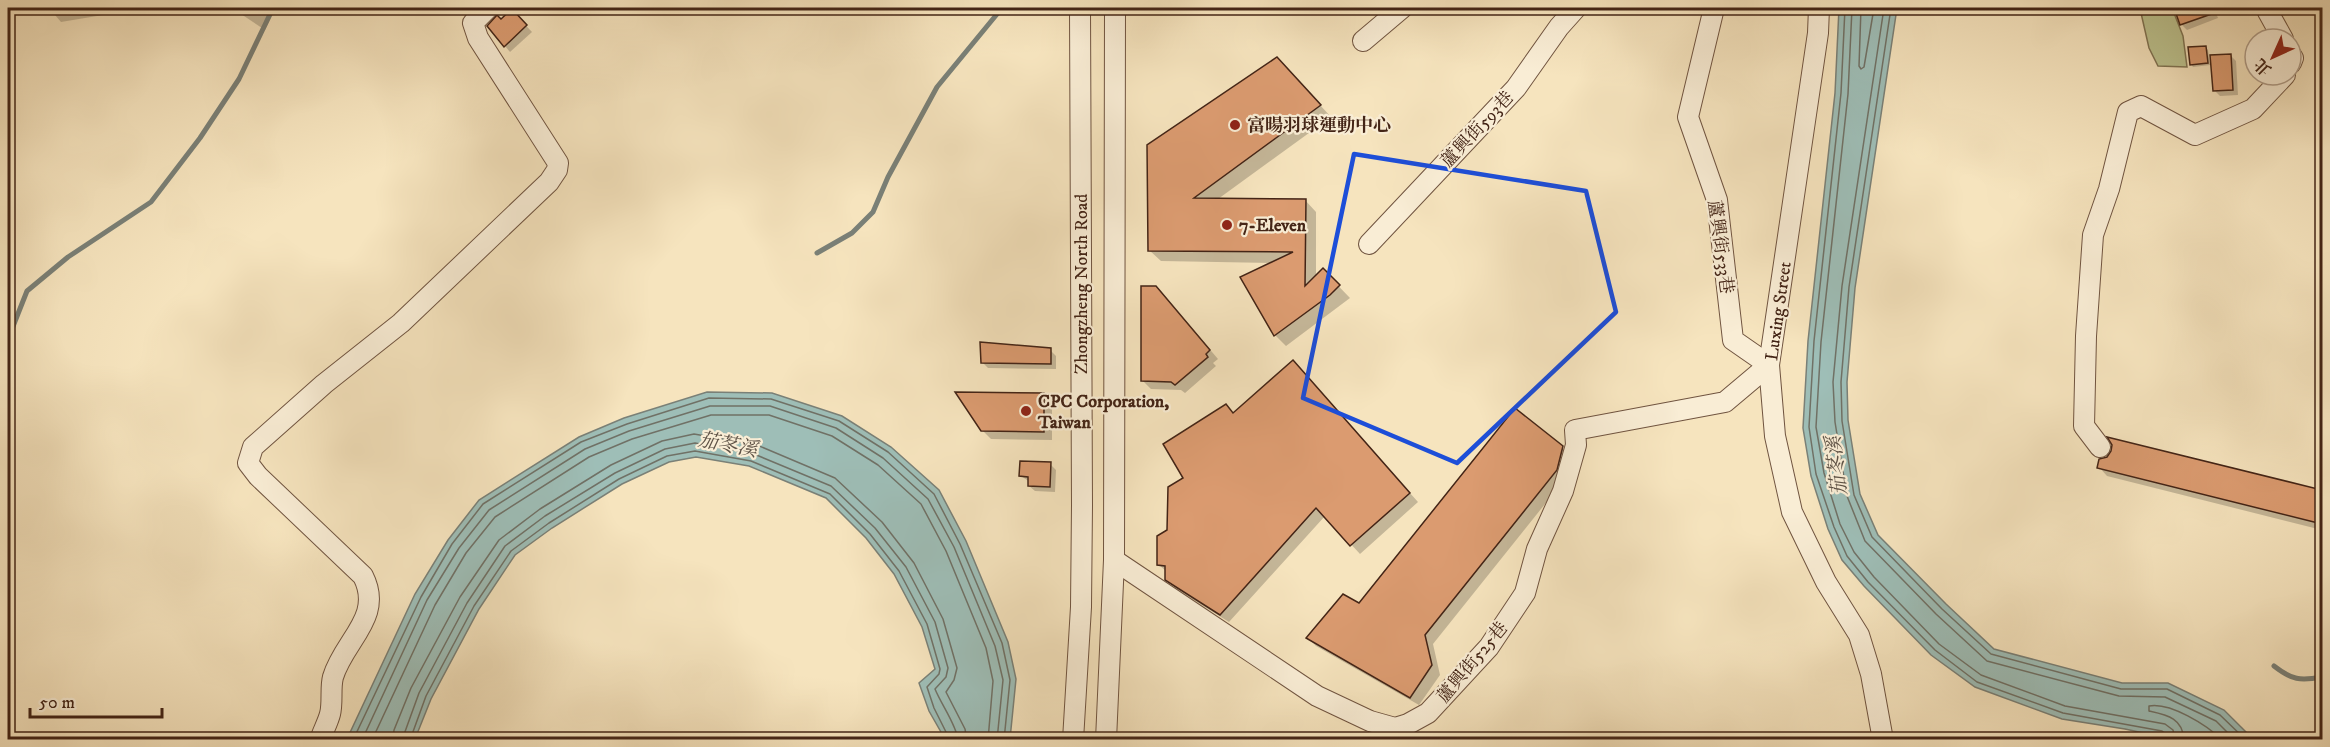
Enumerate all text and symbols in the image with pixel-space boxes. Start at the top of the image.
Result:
north arrow [2243,27,2303,87]
text: 北 [2250,54,2276,80]
street label: 蘆興街593巷 [1437,87,1519,173]
place label: 富暘羽球運動中心 [1247,115,1391,137]
marker: 富暘羽球運動中心 [1228,118,1242,132]
street label: Zhongzheng North Road [1071,194,1093,374]
street label: 蘆興街533巷 [1703,199,1737,295]
place label: 7-Eleven [1239,215,1307,237]
marker: 7-Eleven [1220,218,1234,232]
street label: Luxing Street [1761,260,1797,362]
place label: CPC Corporation, Taiwan [1037,391,1169,434]
marker: CPC Corporation, Taiwan [1019,404,1033,418]
water label: 茄苳溪 [696,427,762,464]
water label: 茄苳溪 [1821,433,1854,497]
street label: 蘆興街525巷 [1433,618,1513,707]
scale bar [30,681,162,719]
text: 50 m [39,692,75,714]

